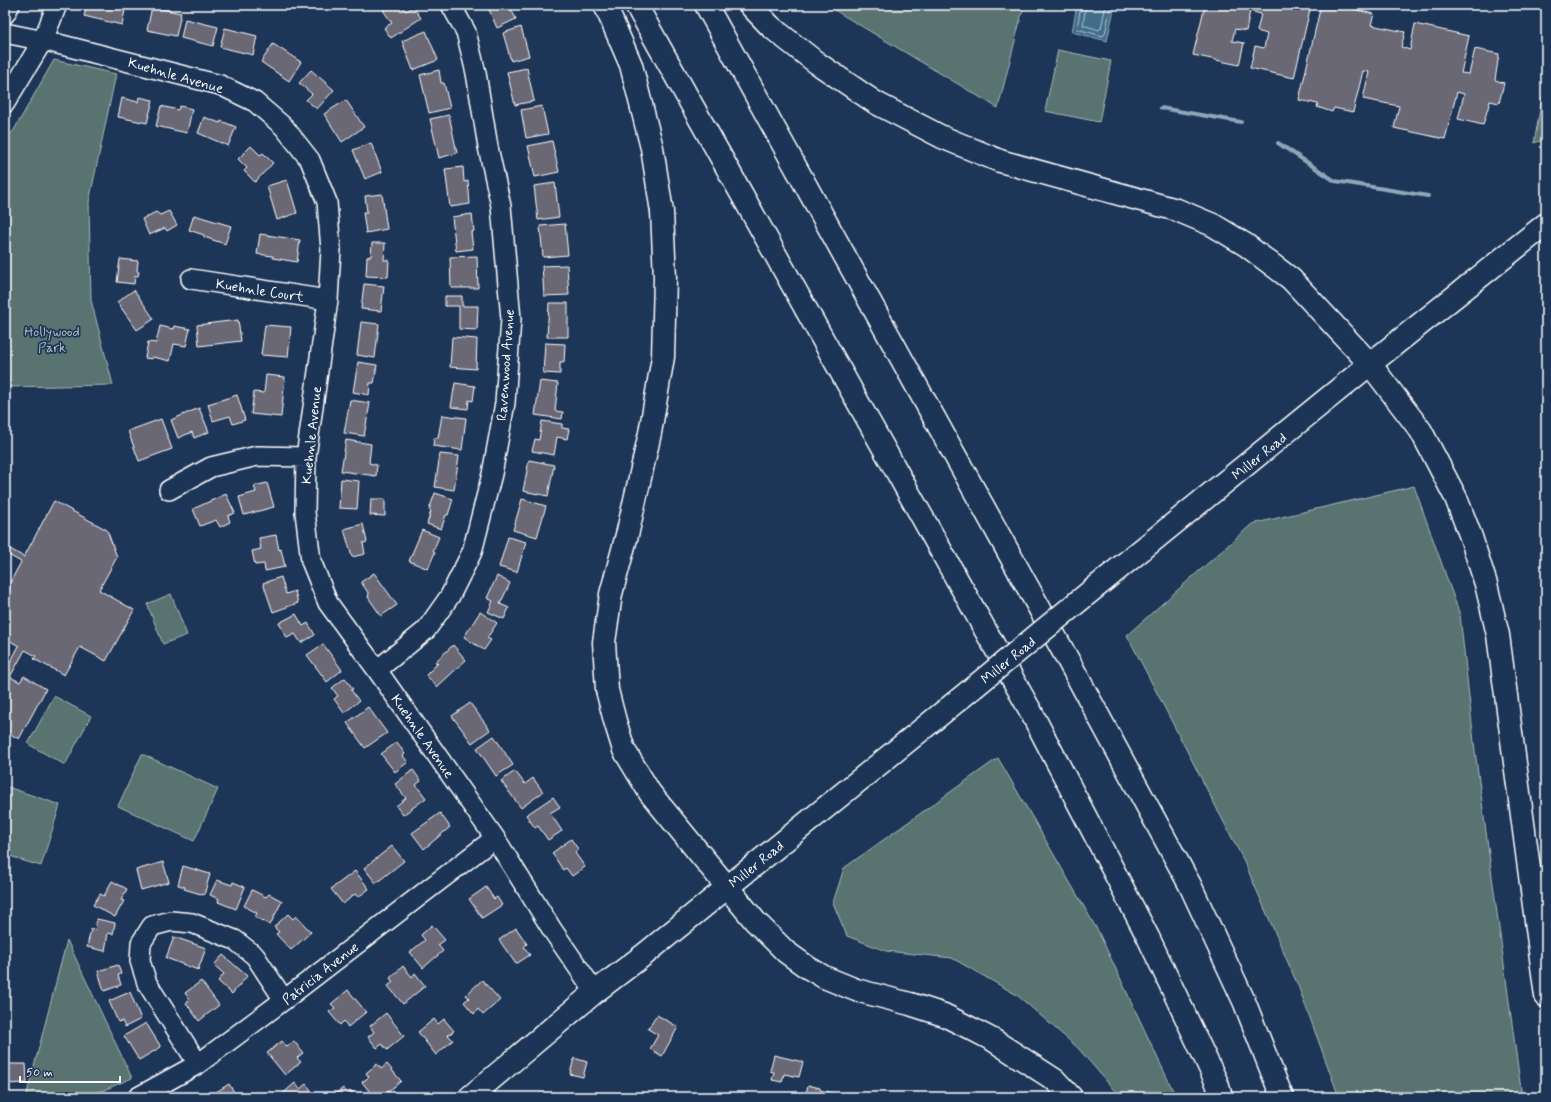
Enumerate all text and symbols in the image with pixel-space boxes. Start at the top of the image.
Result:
street label: Kuehnle Avenue [126,54,226,98]
street label: Kuehnle Court [215,275,306,307]
street label: Ravenwood Avenue [493,309,519,422]
park label: Hollywood Park [24,323,80,357]
street label: Kuehnle Avenue [298,385,326,485]
street label: Miller Road [1228,429,1291,484]
street label: Miller Road [977,633,1040,688]
street label: Kuehnle Avenue [387,691,458,782]
street label: Miller Road [725,837,788,892]
street label: Patricia Avenue [279,938,362,1009]
scale bar [20,1058,120,1084]
text: 50 m [26,1065,53,1081]

